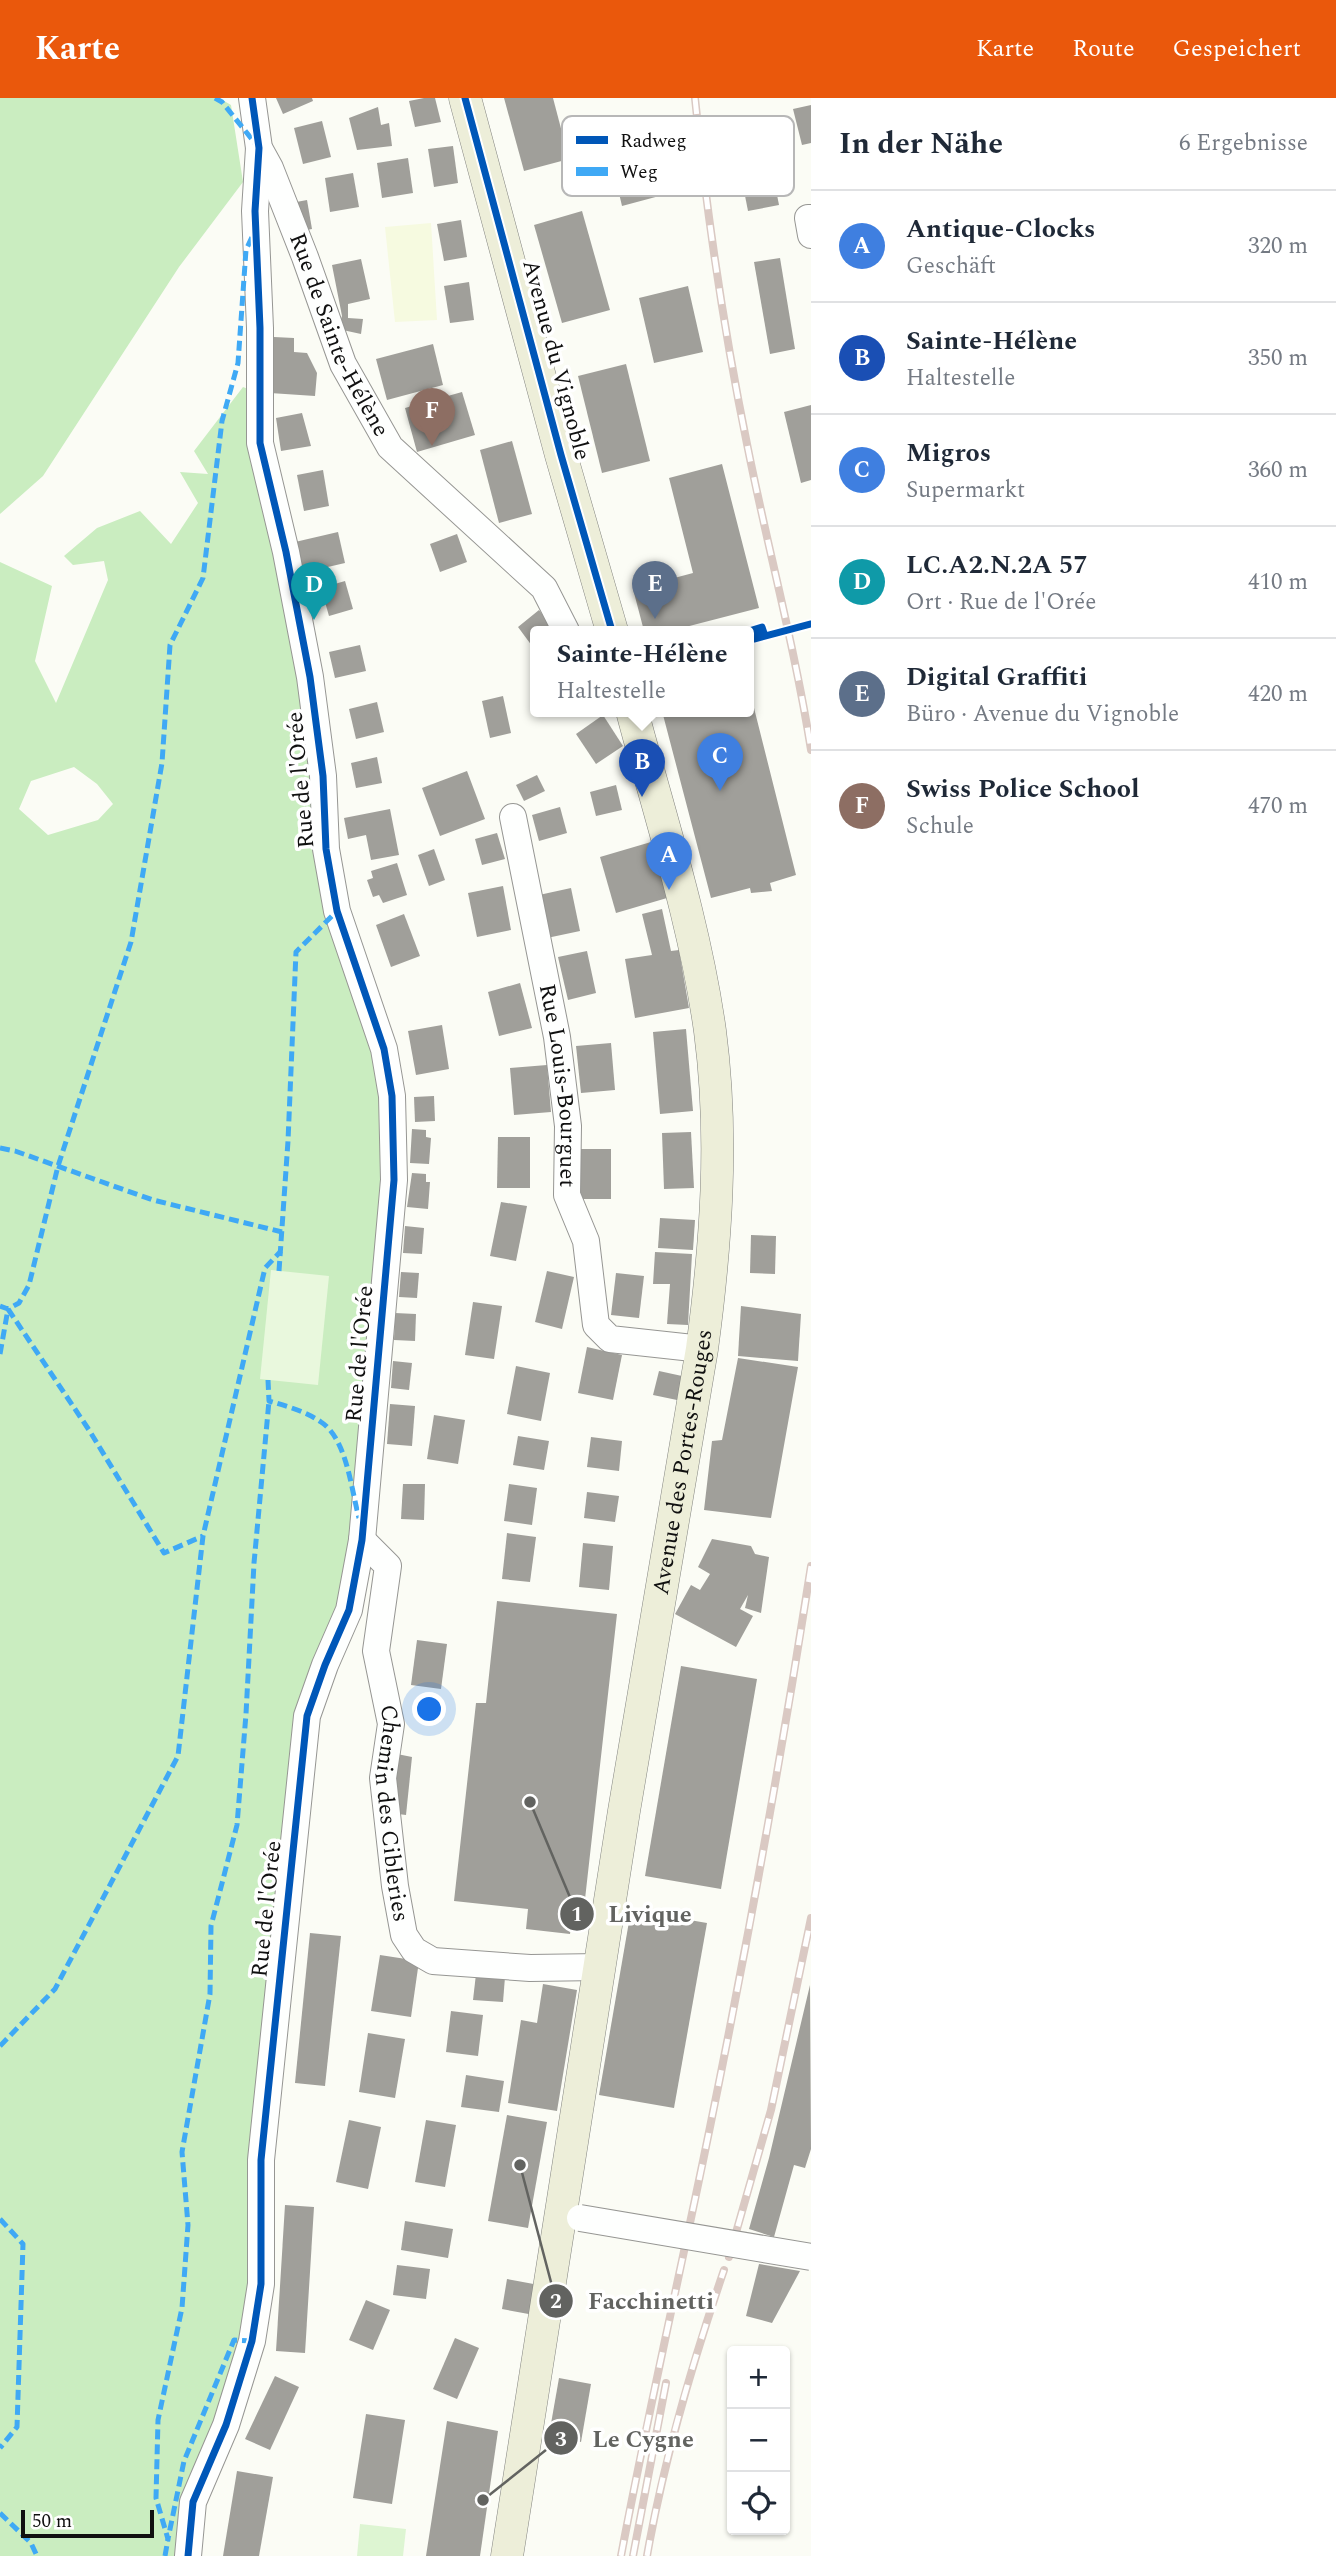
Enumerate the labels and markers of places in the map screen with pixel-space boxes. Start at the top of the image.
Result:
pin: F [409,388,455,446]
pin: E [632,561,678,619]
pin: D [291,562,337,620]
pin: C [697,733,743,791]
pin: B [619,739,665,797]
pin: A [646,832,692,890]
callout: Livique [559,1892,706,1937]
callout: Facchinetti [539,2279,728,2324]
callout: Le Cygne [543,2416,708,2461]

